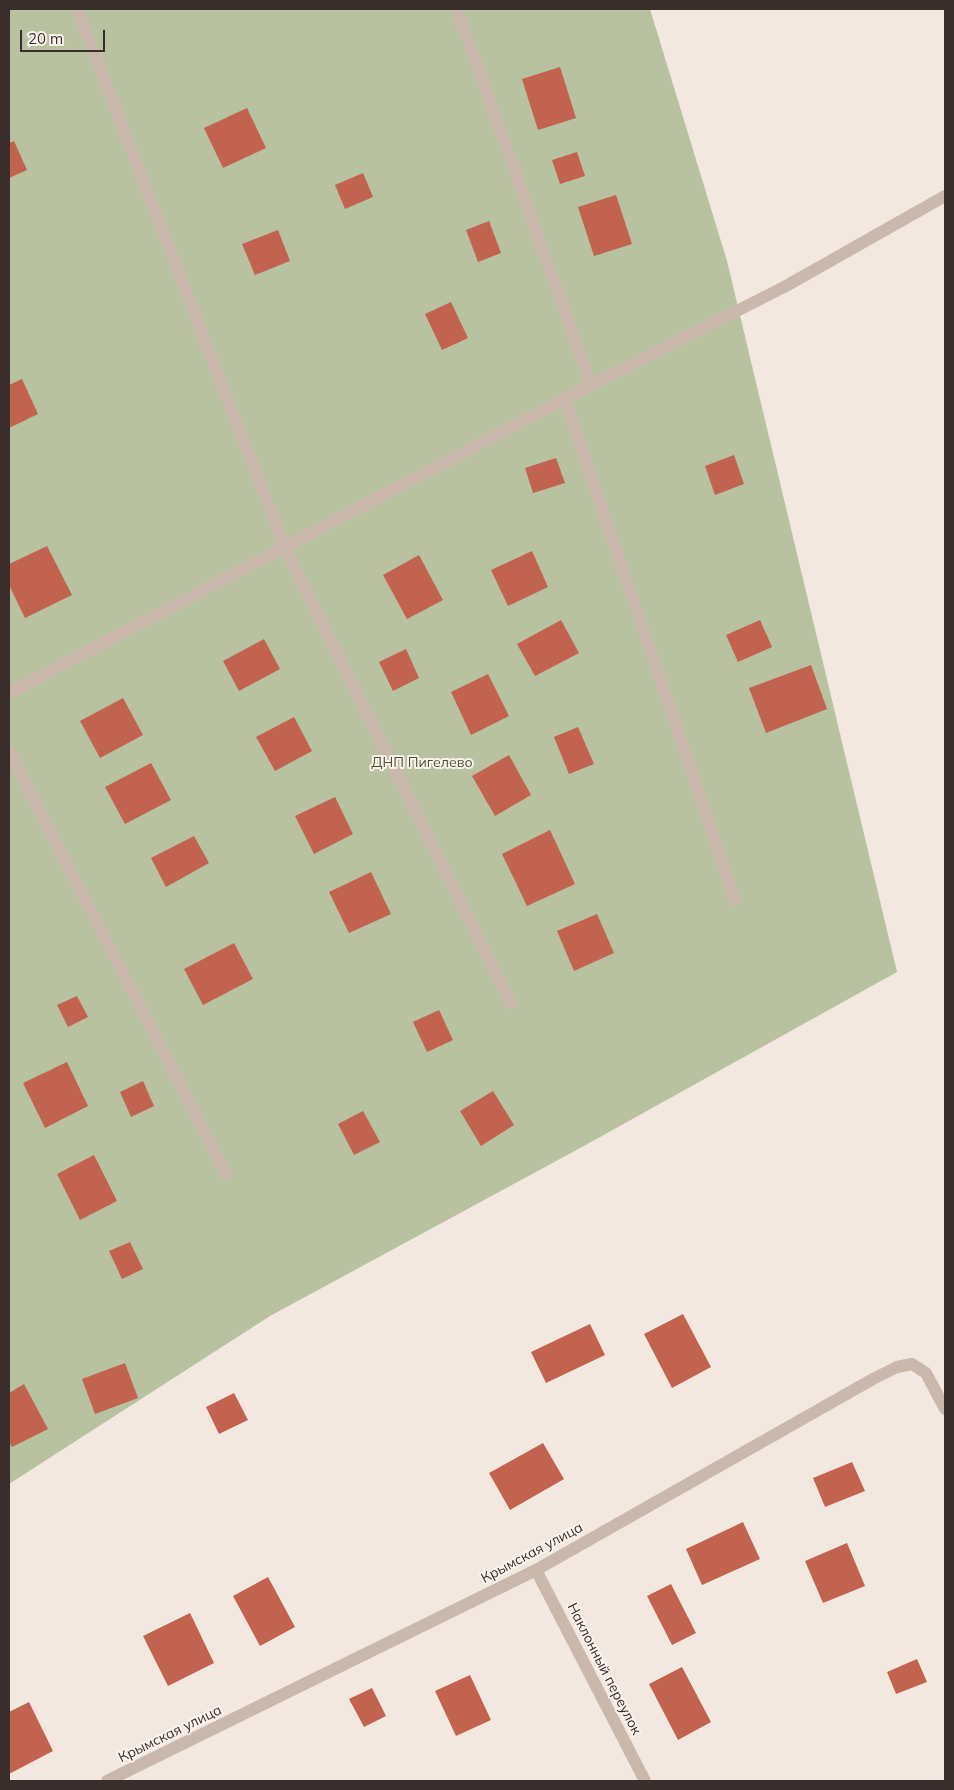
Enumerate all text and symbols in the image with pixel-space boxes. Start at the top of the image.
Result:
scale bar [22,20,108,52]
text: 20 m [28,29,63,48]
park label: ДНП Пигелево [371,755,473,771]
street label: Крымская улица [478,1519,586,1587]
street label: Наклонный переулок [563,1600,645,1738]
street label: Крымская улица [116,1702,224,1766]

